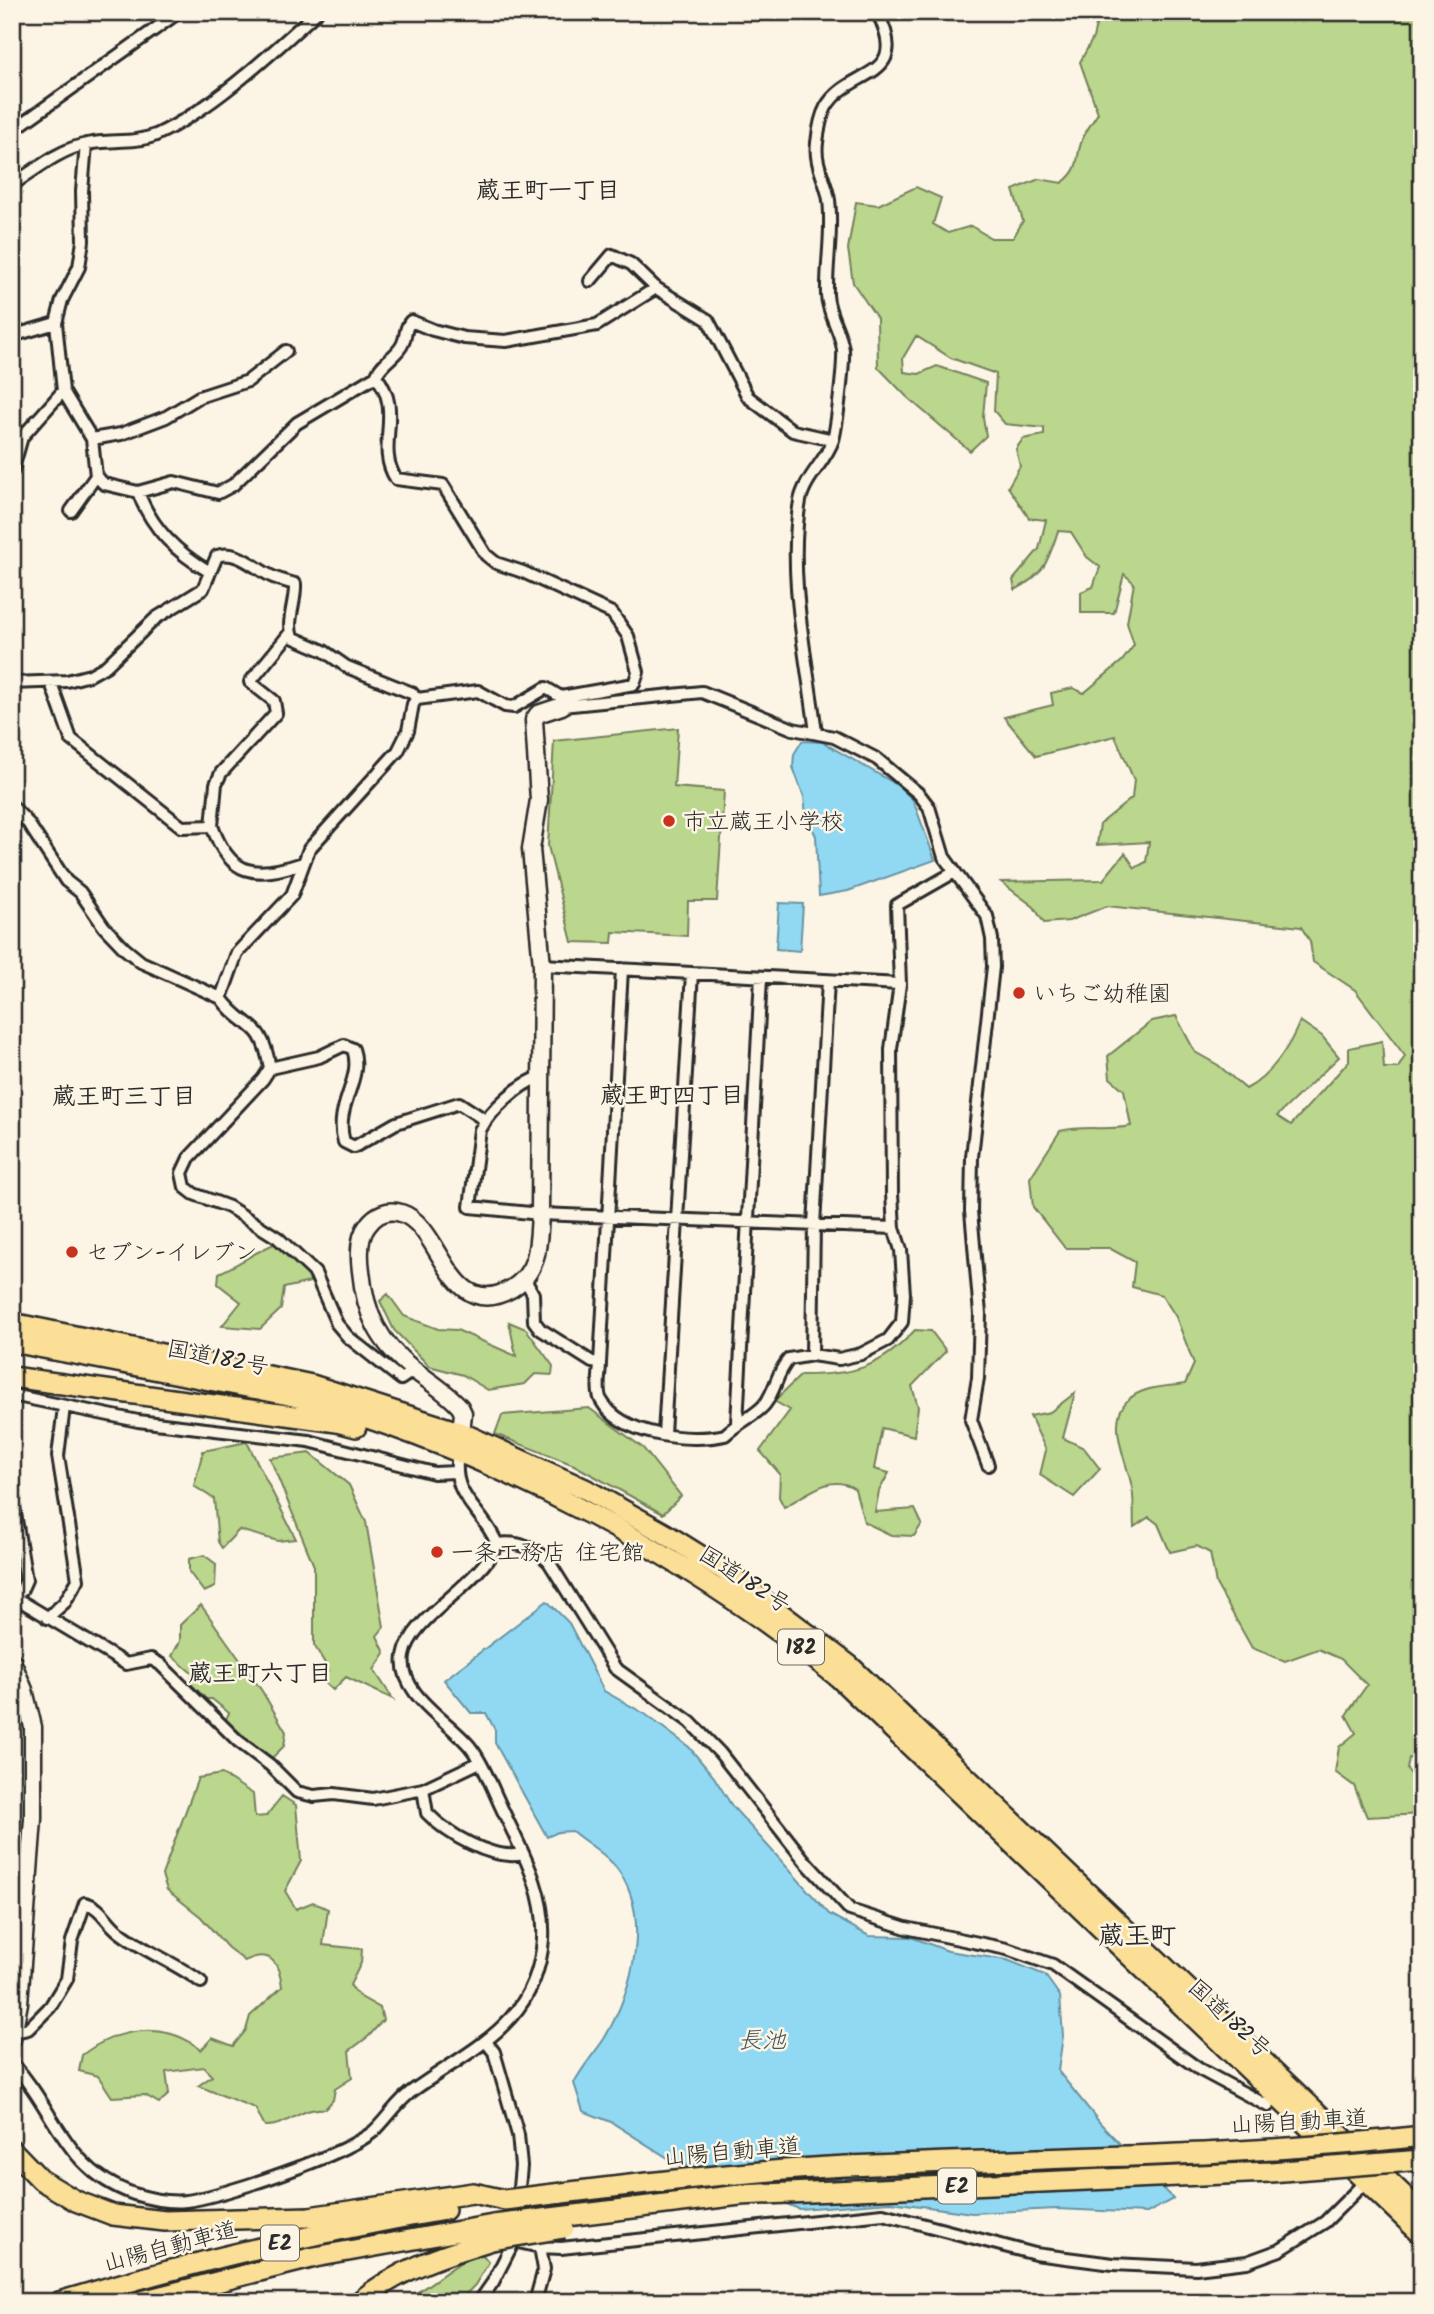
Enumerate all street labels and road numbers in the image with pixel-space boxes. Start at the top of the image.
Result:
street label: 国道182号 [163,1331,272,1387]
street label: 国道182号 [691,1537,797,1624]
road number: 182 [778,1630,824,1664]
street label: 国道182号 [1179,1971,1279,2068]
street label: 山陽自動車道 [1229,2101,1369,2145]
street label: 山陽自動車道 [662,2129,802,2177]
road number: E2 [938,2168,976,2204]
street label: 山陽自動車道 [99,2213,242,2283]
road number: E2 [261,2226,299,2260]

